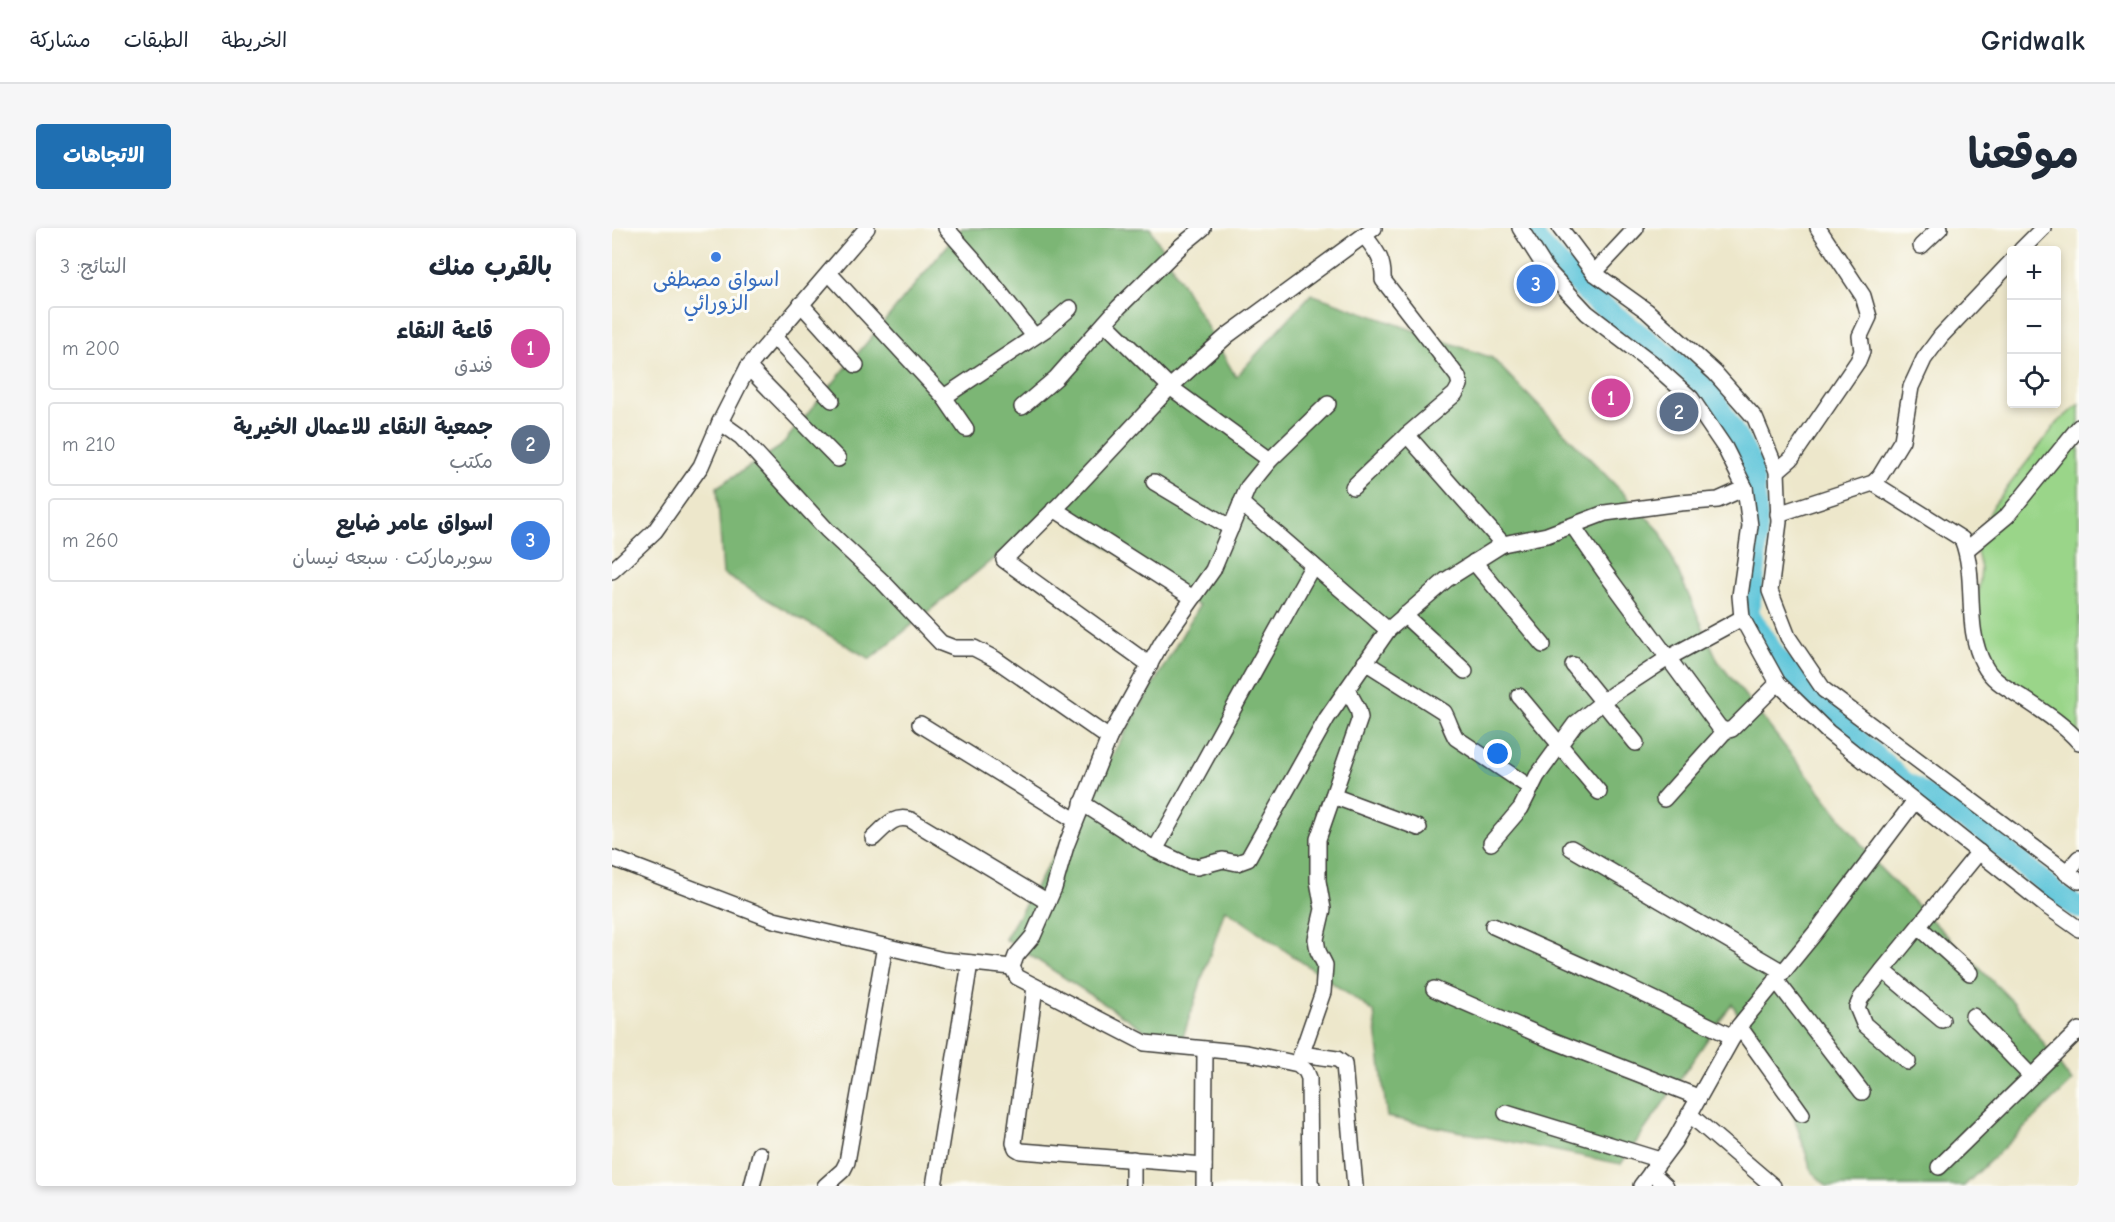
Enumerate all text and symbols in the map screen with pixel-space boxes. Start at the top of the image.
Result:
text: Gridwalk [1981,25,2085,57]
text: مشاركة [30,28,91,52]
text: الطبقات [124,28,189,52]
text: الخريطة [222,28,287,52]
button: الاتجاهات [36,124,171,189]
text: موقعنا [1968,130,2079,179]
map controls [2007,246,2061,408]
button: + [2007,246,2061,300]
marker: اسواق مصطفى الزورائي [709,250,723,264]
text: بالقرب منك [429,252,552,282]
text: النتائج: 3 [60,255,127,278]
pin: 3 [1516,262,1556,306]
place label: اسواق مصطفى الزورائي [653,267,779,322]
button: − [2007,300,2061,354]
text: قاعة النقاء [396,318,493,344]
text: 200 m [62,337,120,360]
text: 1 [527,337,534,360]
text: فندق [454,354,493,377]
button: locate [2007,354,2061,408]
pin: 1 [1592,376,1630,420]
pin: 2 [1660,390,1698,435]
text: جمعية النقاء للاعمال الخيرية [233,414,493,440]
text: 210 m [62,433,116,456]
text: 2 [526,433,535,456]
text: مكتب [449,450,493,473]
text: اسواق عامر ضايع [335,510,493,536]
text: 260 m [62,529,119,552]
text: 3 [526,529,535,552]
text: سوبرماركت · سبعه نيسان [292,546,493,569]
your location [1483,739,1512,768]

